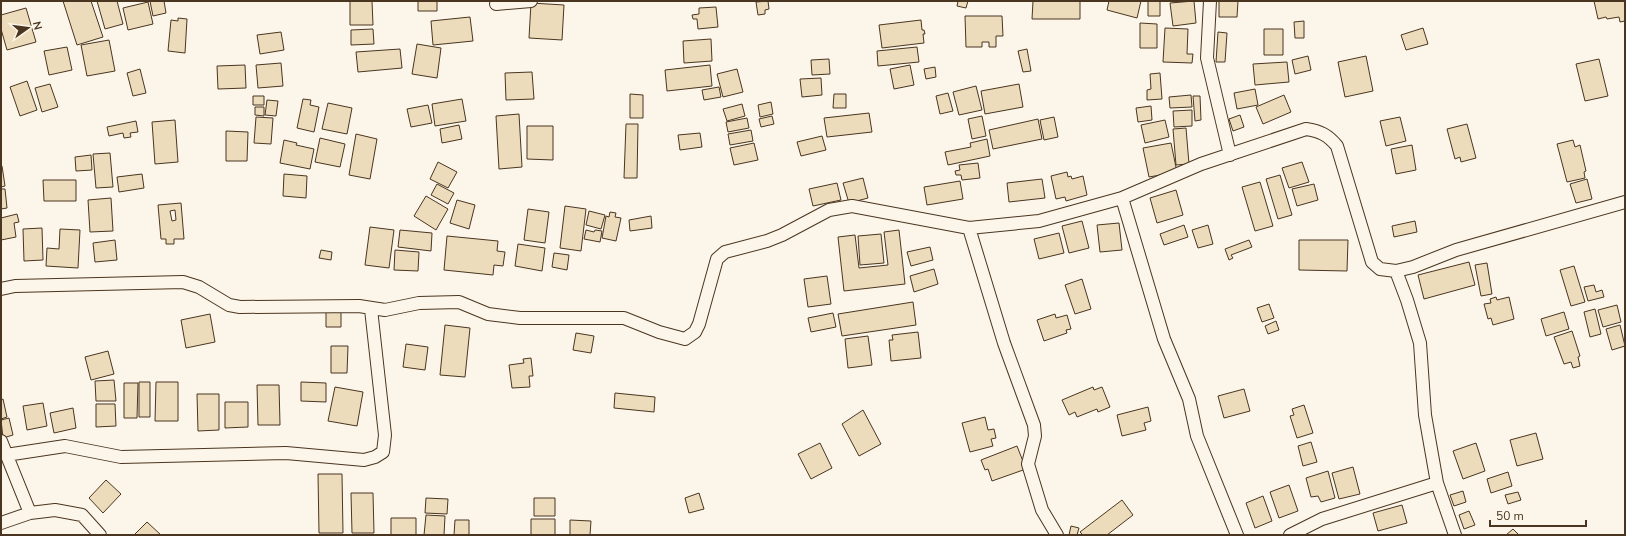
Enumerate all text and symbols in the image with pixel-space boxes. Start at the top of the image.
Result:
north arrow [8,8,48,48]
text: N [29,20,45,32]
scale bar [1490,502,1586,528]
text: 50 m [1496,508,1524,524]

